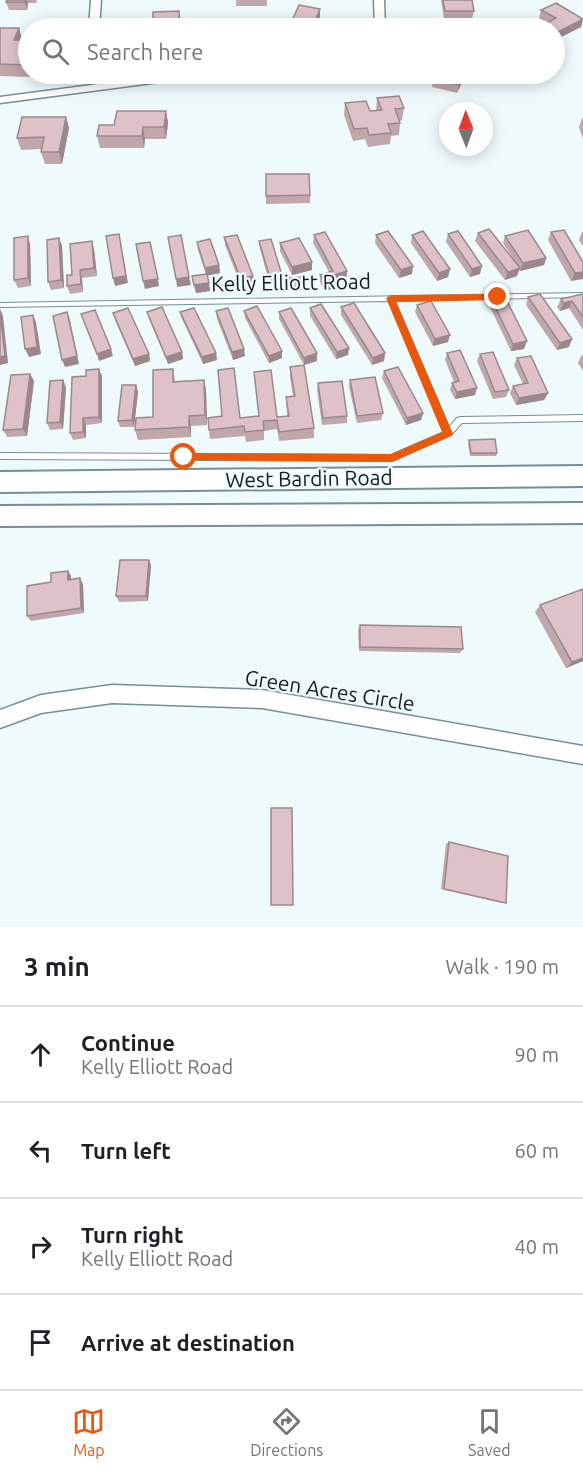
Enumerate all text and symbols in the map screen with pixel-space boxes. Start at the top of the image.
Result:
search box [18,18,565,84]
icon: search [39,35,72,68]
text: Search here [87,39,203,64]
north arrow [439,102,493,156]
street label: Kelly Elliott Road [211,269,371,295]
route end [484,283,510,309]
route start [170,443,196,469]
street label: West Bardin Road [225,465,393,491]
street label: Green Acres Circle [243,665,417,715]
text: 3 min [24,952,90,981]
text: Walk · 190 m [446,955,559,978]
text: Continue [81,1030,175,1055]
icon: ahead [24,1038,57,1071]
text: 90 m [515,1043,559,1066]
text: Kelly Elliott Road [81,1055,233,1078]
icon: left [24,1134,57,1167]
text: Turn left [81,1138,171,1163]
text: 60 m [515,1139,559,1162]
text: Turn right [81,1222,183,1247]
icon: right [24,1230,57,1263]
text: 40 m [515,1235,559,1258]
text: Kelly Elliott Road [81,1247,233,1270]
icon: arrive [24,1326,57,1359]
text: Arrive at destination [81,1330,295,1355]
tab: Map [72,1405,105,1459]
tab: Directions [250,1405,323,1459]
tab: Saved [468,1405,511,1459]

